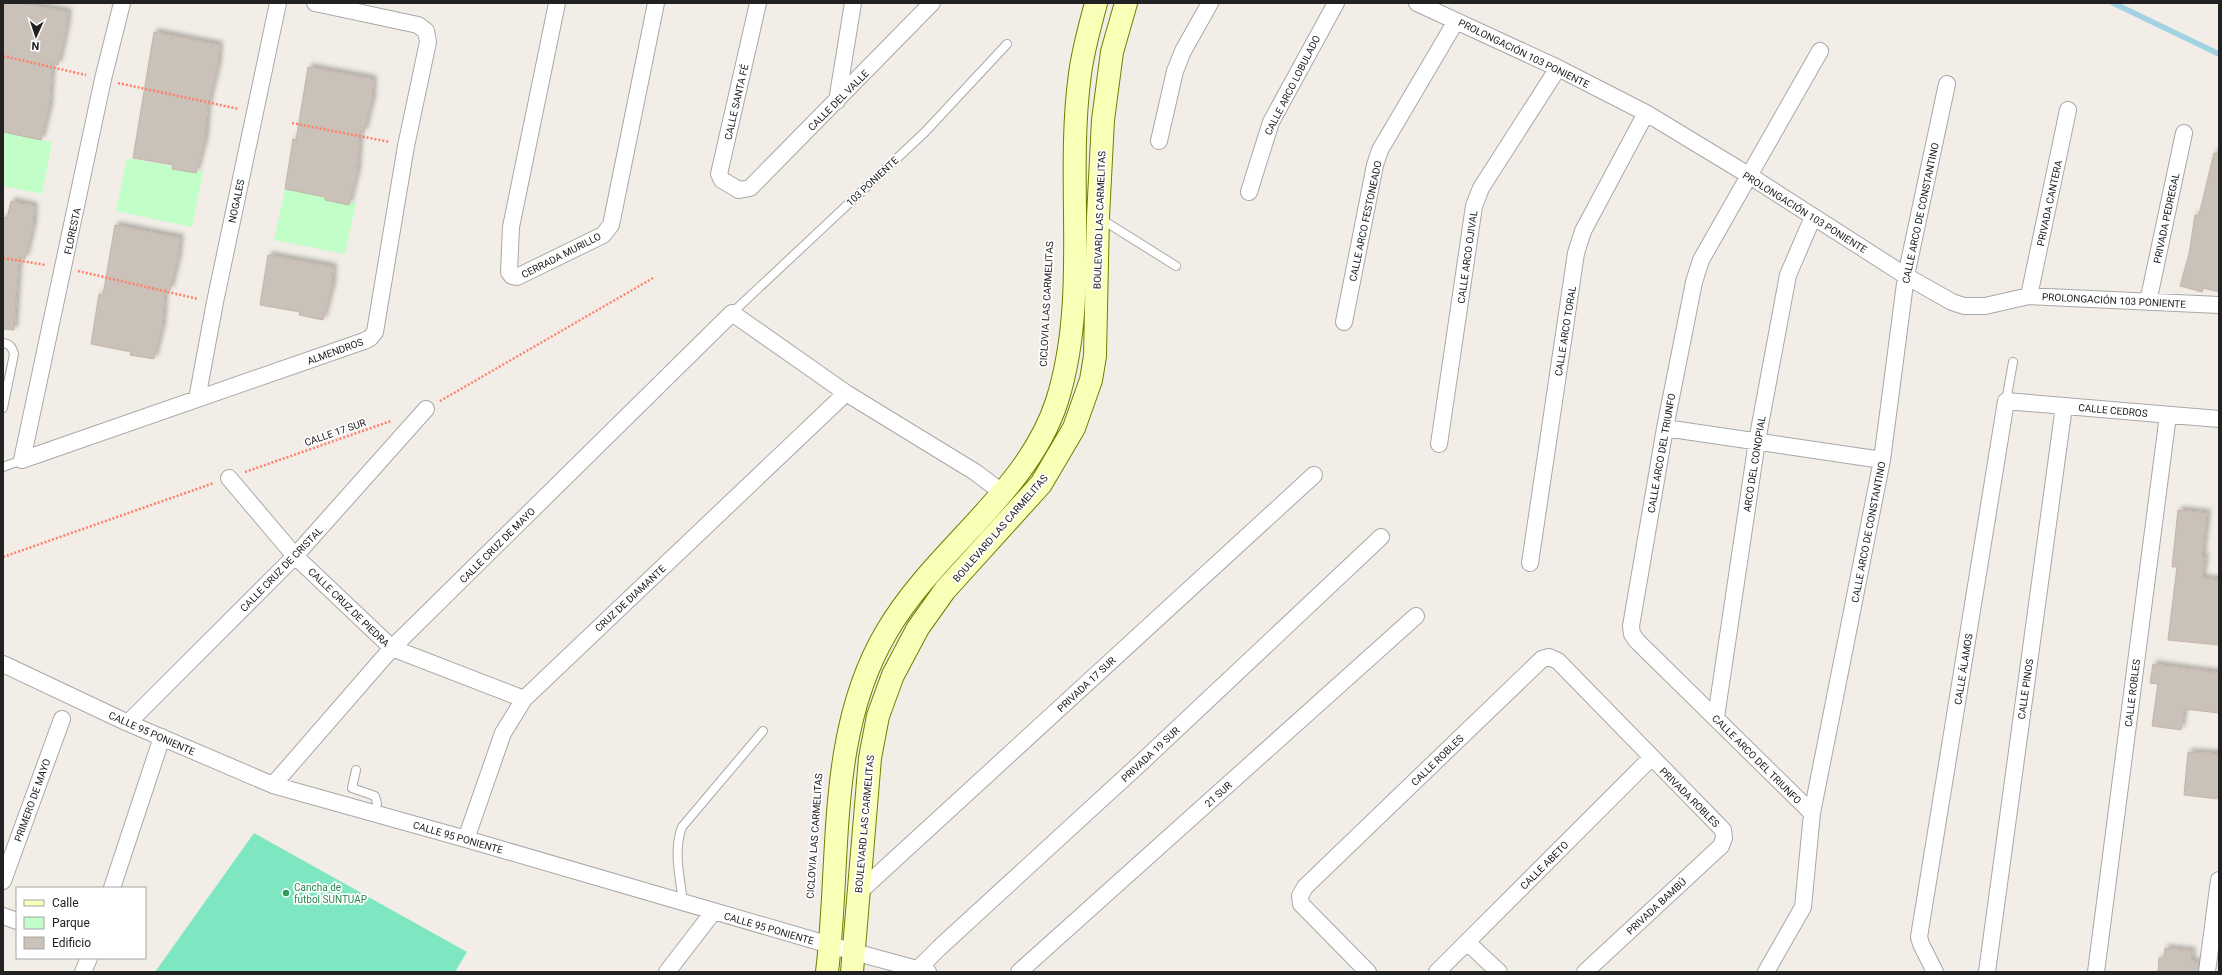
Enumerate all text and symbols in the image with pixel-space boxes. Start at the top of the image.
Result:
north arrow [16,16,56,56]
street label: PROLONGACIÓN 103 PONIENTE [1457,16,1592,90]
street label: CALLE ARCO LOBULADO [1262,33,1323,137]
text: N [31,39,40,52]
street label: CALLE SANTA FÉ [721,63,751,141]
street label: CALLE DEL VALLE [806,68,871,133]
street label: CALLE ARCO DE CONSTANTINO [1900,142,1941,284]
street label: BOULEVARD LAS CARMELITAS [1092,151,1107,289]
street label: 103 PONIENTE [844,154,901,208]
street label: PRIVADA CANTERA [2035,159,2064,247]
street label: CALLE ARCO FESTONEADO [1347,160,1384,282]
street label: PROLONGACIÓN 103 PONIENTE [1741,169,1870,255]
street label: PRIVADA PEDREGAL [2152,171,2182,264]
street label: NOGALES [226,178,246,224]
street label: FLORESTA [62,206,83,255]
street label: CALLE ARCO OJIVAL [1456,209,1480,304]
street label: CERRADA MURILLO [520,231,603,280]
street label: CICLOVIA LAS CARMELITAS [1038,241,1055,367]
street label: CALLE ARCO TORAL [1553,285,1578,377]
street label: PROLONGACIÓN 103 PONIENTE [2042,290,2187,310]
street label: ALMENDROS [306,336,365,367]
street label: CALLE ARCO DEL TRIUNFO [1646,392,1677,514]
street label: CALLE CEDROS [2078,402,2148,419]
street label: ARCO DEL CONOPIAL [1741,415,1768,513]
street label: CALLE 17 SUR [303,417,367,448]
street label: CALLE ARCO DE CONSTANTINO [1849,460,1888,604]
street label: BOULEVARD LAS CARMELITAS [951,472,1050,584]
street label: CALLE CRUZ DE MAYO [457,505,537,585]
street label: CALLE CRUZ DE CRISTAL [238,524,325,614]
street label: CRUZ DE DIAMANTE [593,563,668,634]
street label: CALLE CRUZ DE PIEDRA [306,566,392,649]
street label: CALLE ÁLAMOS [1951,632,1975,706]
street label: PRIVADA 17 SUR [1055,655,1118,714]
street label: CALLE PINOS [2016,658,2035,720]
street label: CALLE ROBLES [2123,658,2142,728]
street label: CALLE 95 PONIENTE [107,710,197,758]
street label: CALLE ARCO DEL TRIUNFO [1710,713,1804,806]
street label: PRIVADA 19 SUR [1119,725,1182,784]
street label: CALLE ROBLES [1409,733,1466,788]
street label: BOULEVARD LAS CARMELITAS [853,755,876,893]
street label: PRIMERO DE MAYO [12,757,53,843]
street label: PRIVADA ROBLES [1658,765,1722,829]
street label: CICLOVIA LAS CARMELITAS [805,773,824,899]
street label: 21 SUR [1203,779,1234,809]
street label: CALLE 95 PONIENTE [412,819,504,856]
street label: CALLE ABETO [1518,839,1571,892]
street label: PRIVADA BAMBÚ [1624,875,1688,937]
place label: Cancha de futbol SUNTUAP [294,882,367,905]
legend [16,887,146,959]
marker: Cancha de futbol SUNTUAP [281,888,291,898]
text: Calle [52,896,79,910]
street label: CALLE 95 PONIENTE [723,910,815,947]
text: Parque [52,916,90,930]
text: Edificio [52,936,91,950]

